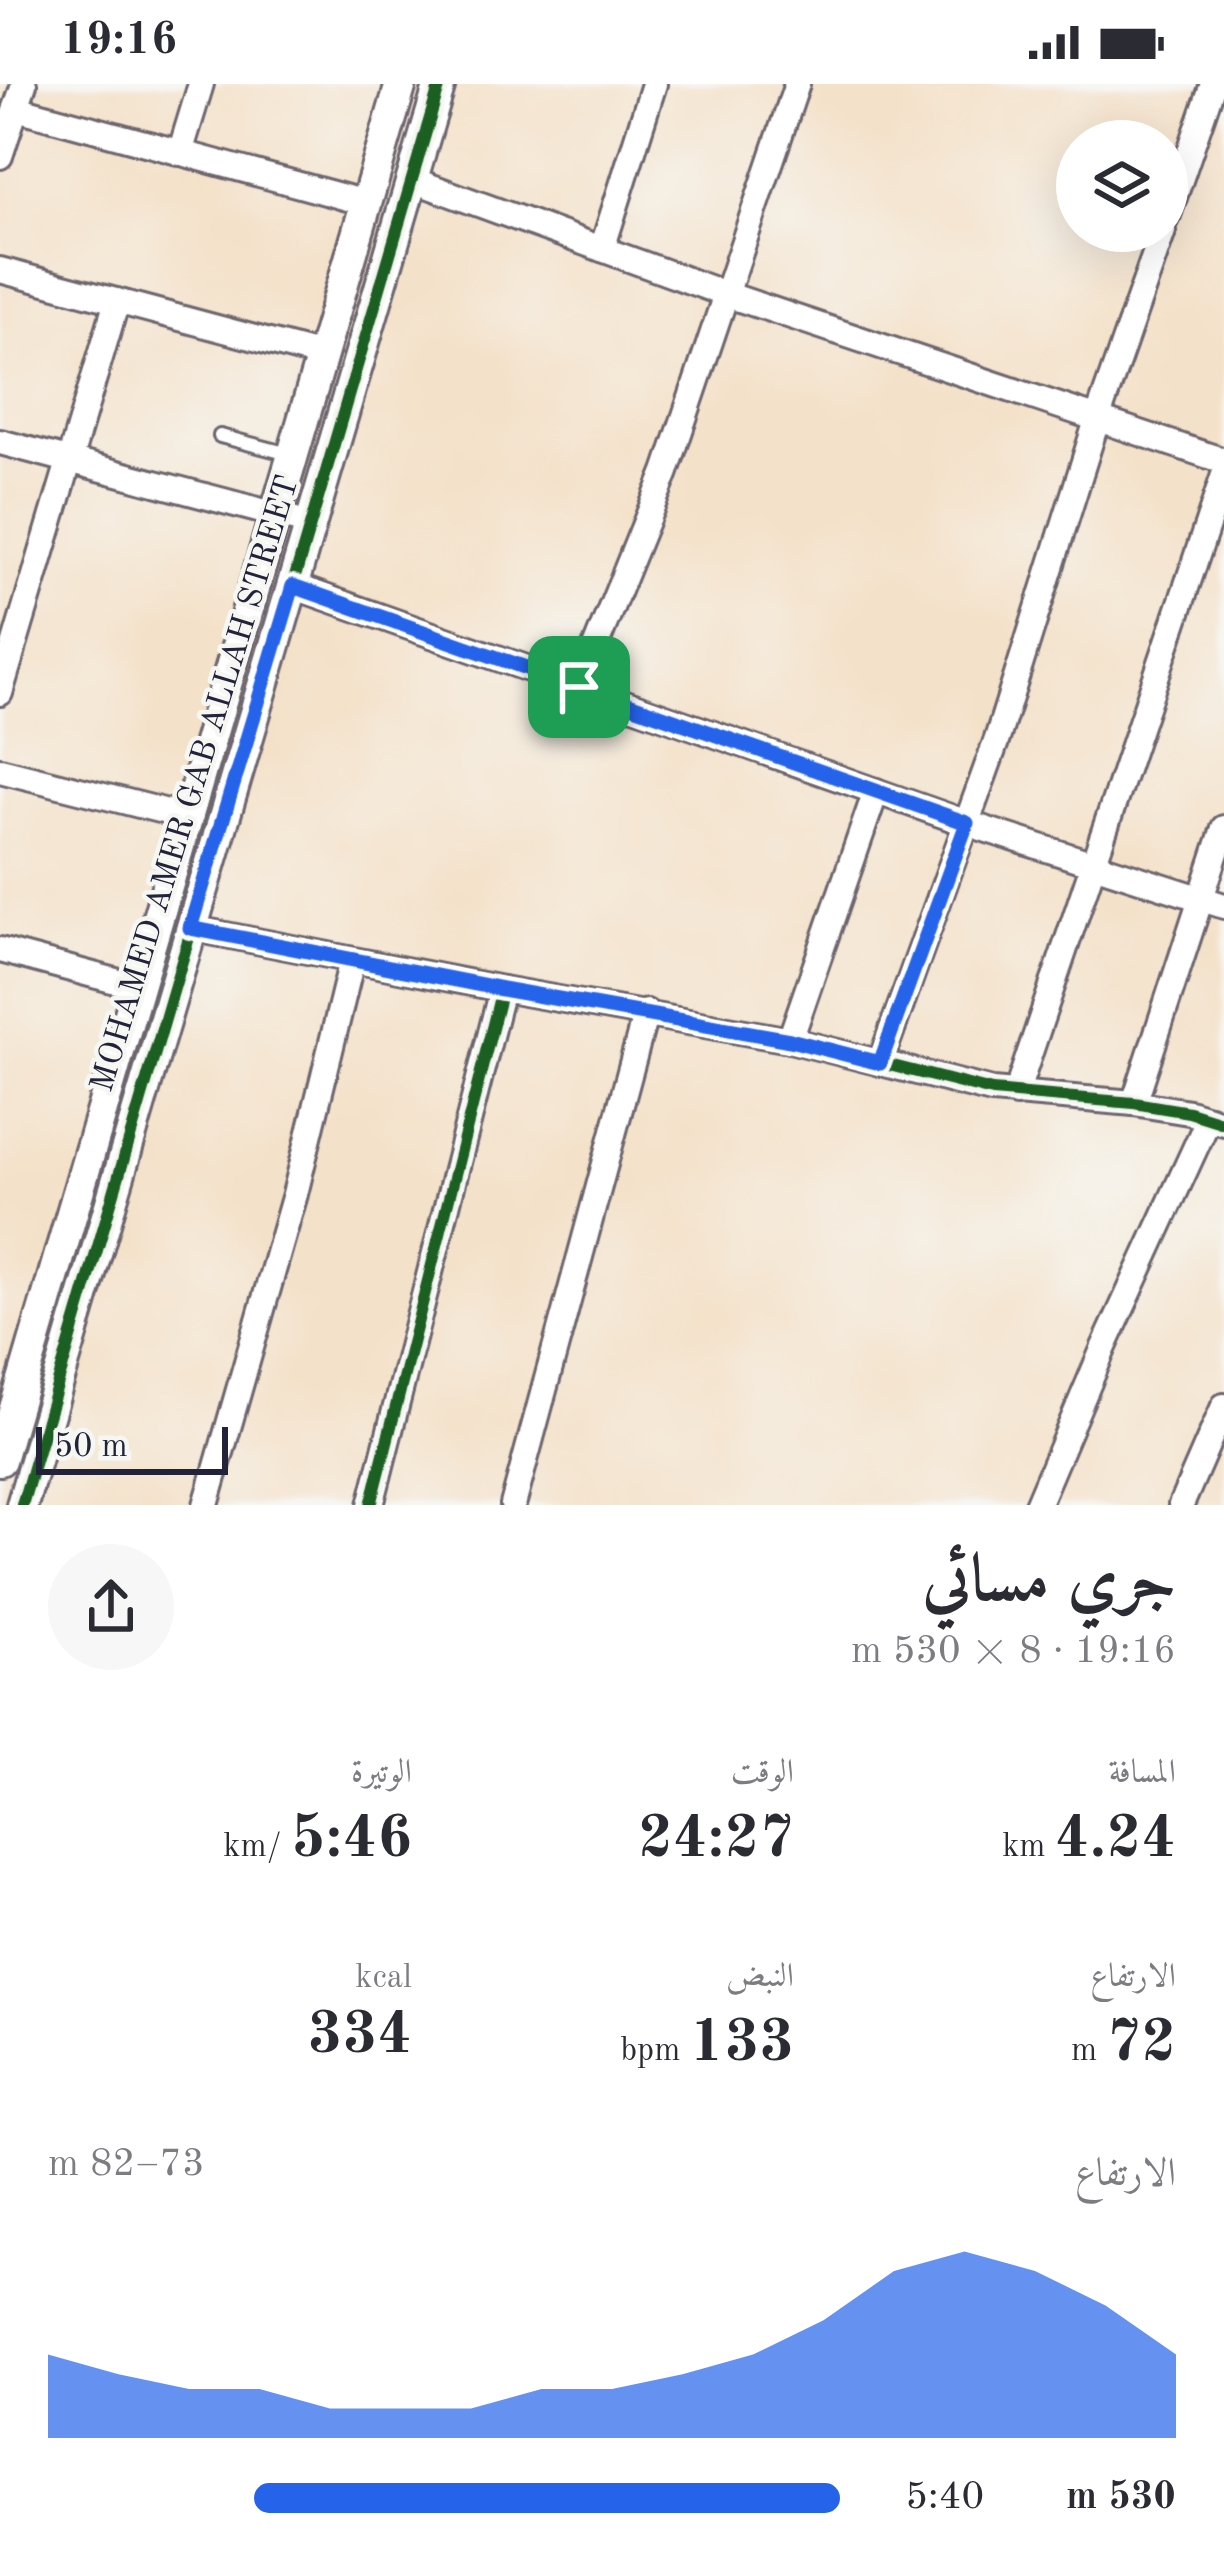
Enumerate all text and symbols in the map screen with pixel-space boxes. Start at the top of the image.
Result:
text: 19:16 [60,19,177,64]
map controls [1056,120,1188,252]
button: layers [1056,120,1188,252]
street label: MOHAMED AMER GAB ALLAH STREET [86,472,306,1096]
pin [528,636,630,738]
icon: arrive [546,654,612,720]
scale bar [36,1421,228,1474]
text: 50 m [54,1431,128,1464]
button: share [48,1544,174,1670]
text: جري مسائي [922,1550,1176,1616]
text: 19:16 · 8 × 530 m [851,1632,1176,1671]
text: الوتيرة [351,1757,412,1790]
text: الوقت [731,1757,794,1790]
text: المسافة [1109,1757,1176,1790]
text: 5:46 [291,1810,412,1870]
text: 24:27 [638,1810,794,1870]
text: 4.24 [1055,1810,1176,1870]
text: /km [223,1831,291,1864]
text: km [1002,1831,1055,1864]
text: النبض [726,1961,794,1994]
text: الارتفاع [1090,1961,1176,1994]
text: kcal [355,1962,412,1995]
text: 334 [308,2006,412,2066]
text: 133 [690,2014,794,2074]
text: 72 [1106,2014,1176,2074]
text: bpm [620,2035,690,2068]
text: m [1071,2035,1106,2068]
text: 73–82 m [48,2145,205,2184]
text: الارتفاع [1075,2155,1176,2194]
text: 5:40 [905,2478,984,2517]
text: 530 m [1066,2478,1176,2517]

